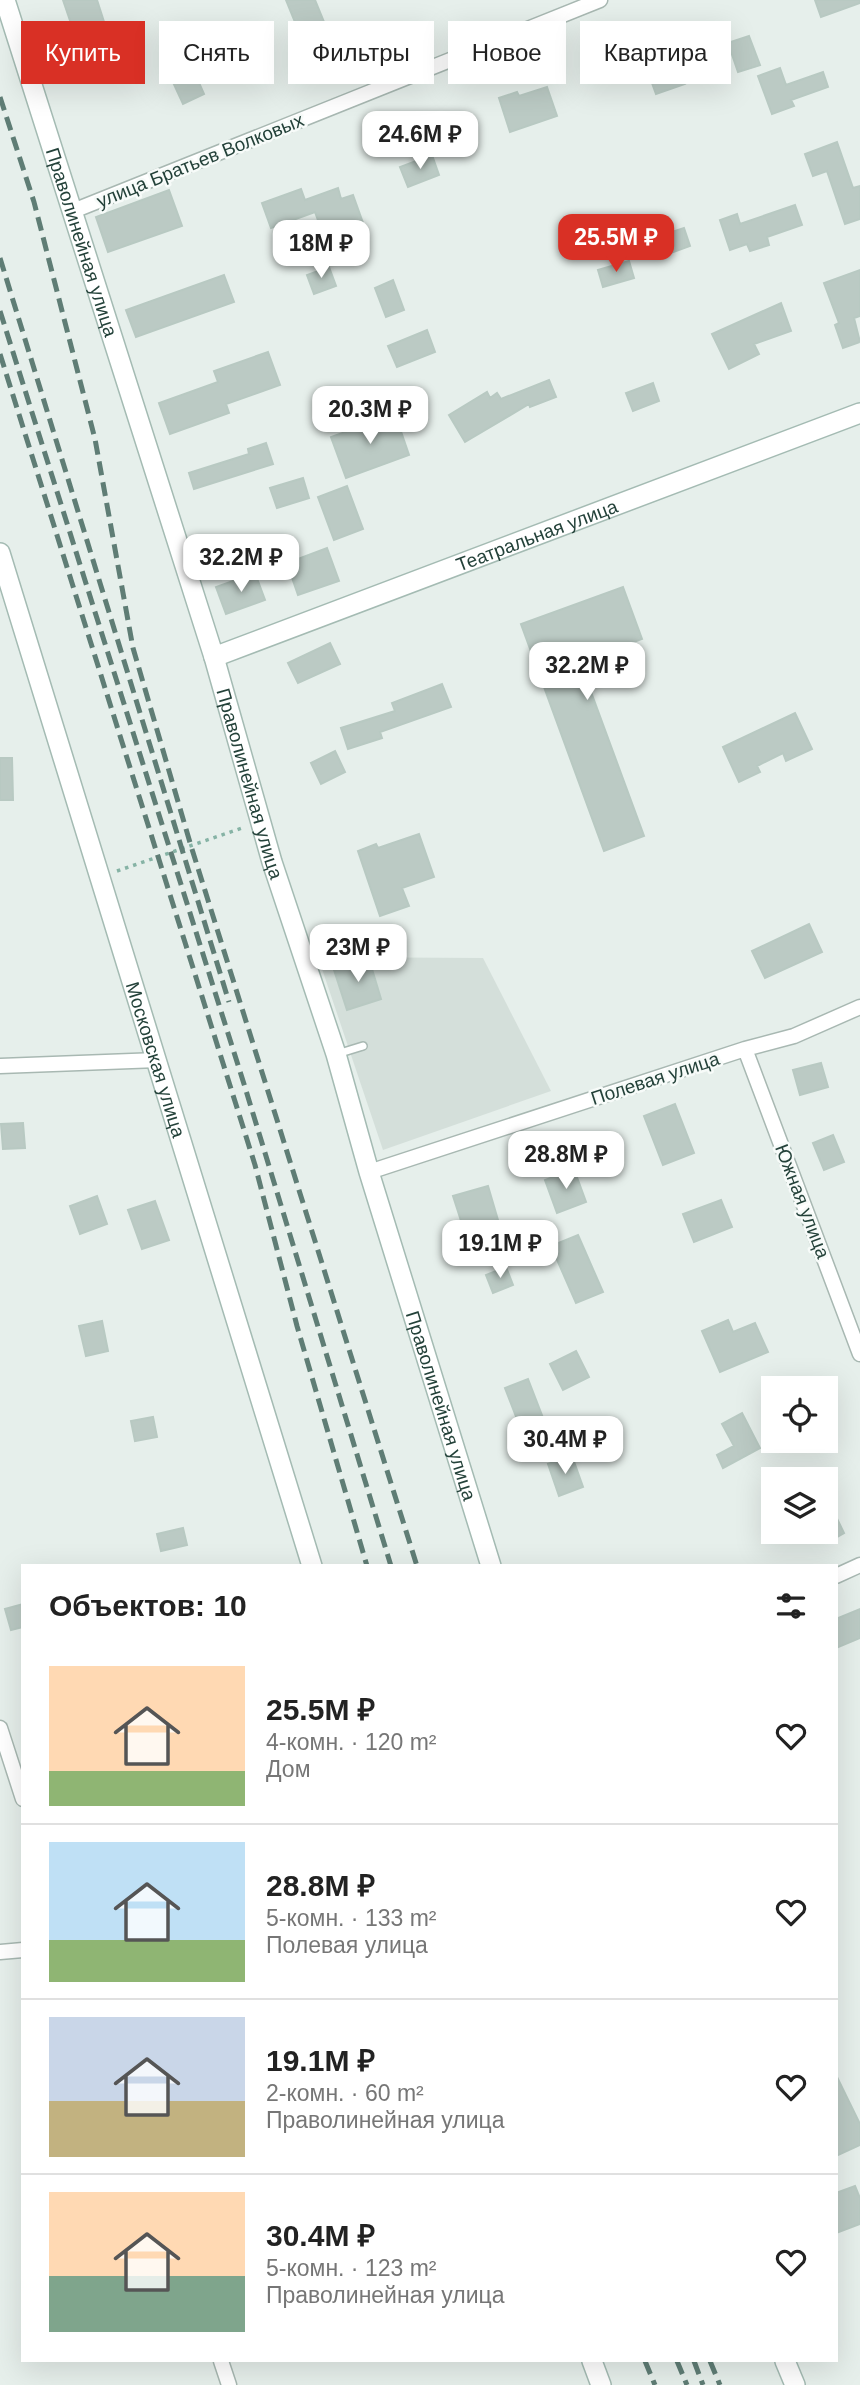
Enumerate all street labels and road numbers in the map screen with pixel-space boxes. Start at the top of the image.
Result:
street label: улица Братьев Волковых [94,109,307,212]
street label: Праволинейная улица [42,145,122,340]
street label: Театральная улица [453,495,621,576]
street label: Праволинейная улица [212,686,287,882]
street label: Московская улица [122,979,189,1140]
street label: Полевая улица [588,1048,722,1109]
street label: Южная улица [771,1141,834,1262]
street label: Праволинейная улица [402,1308,480,1504]

